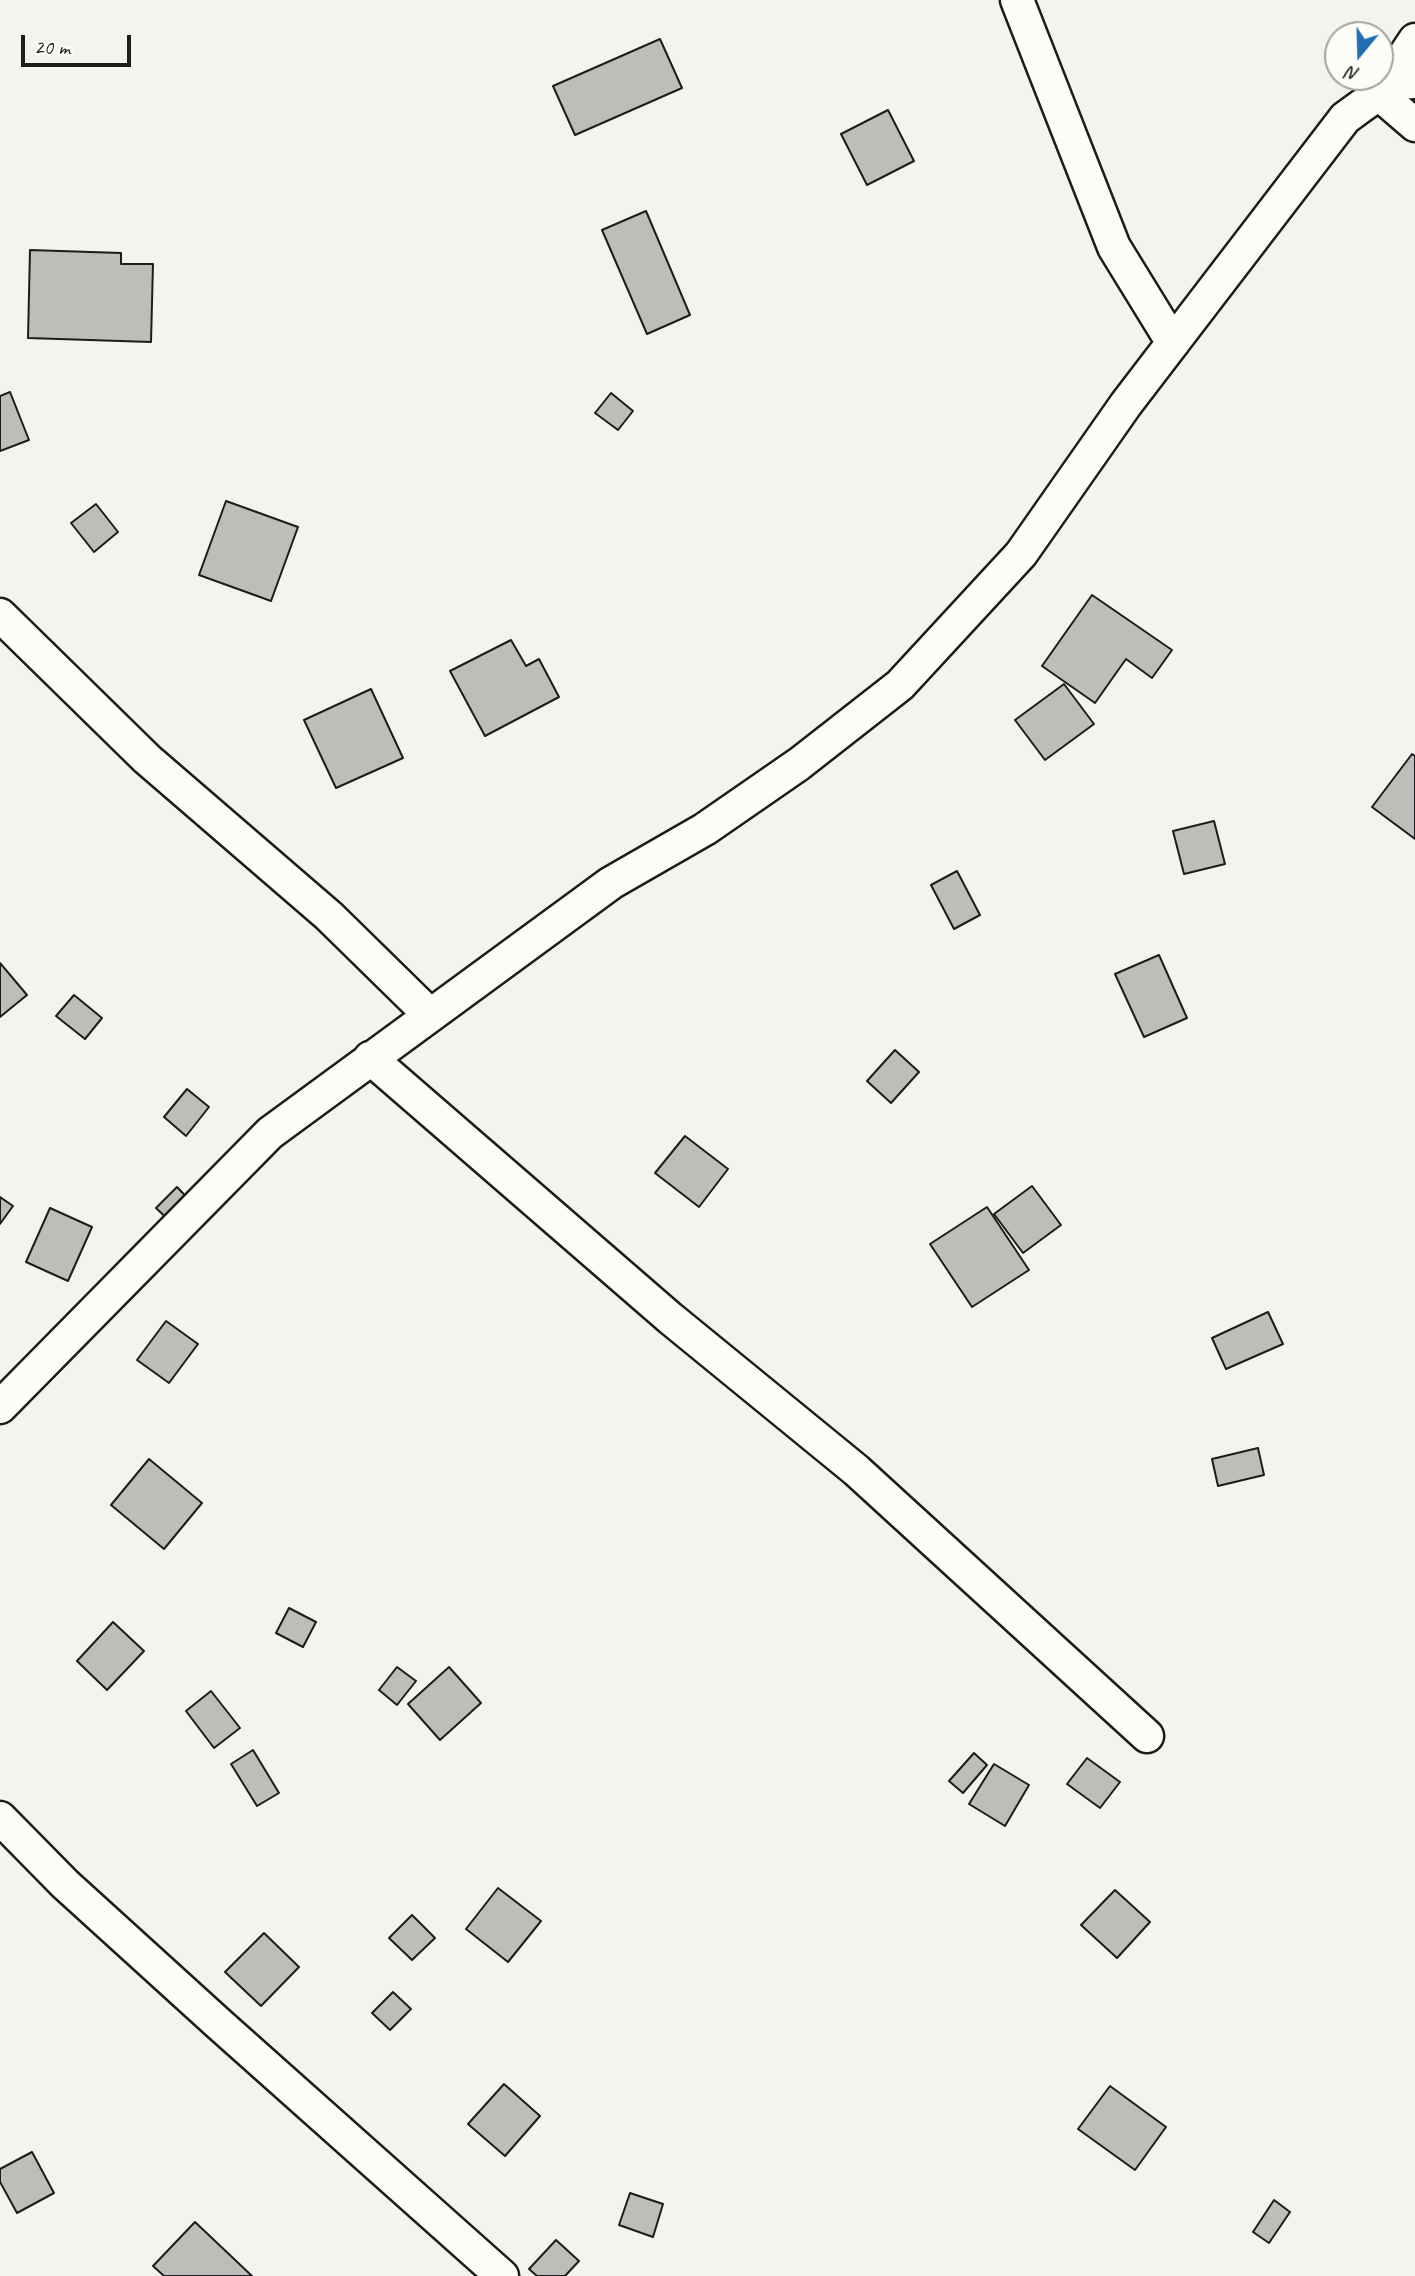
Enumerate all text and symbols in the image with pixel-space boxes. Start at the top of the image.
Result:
scale bar [24,21,135,65]
north arrow [1324,21,1394,91]
text: 20 m [34,34,70,60]
text: N [1343,61,1362,87]

